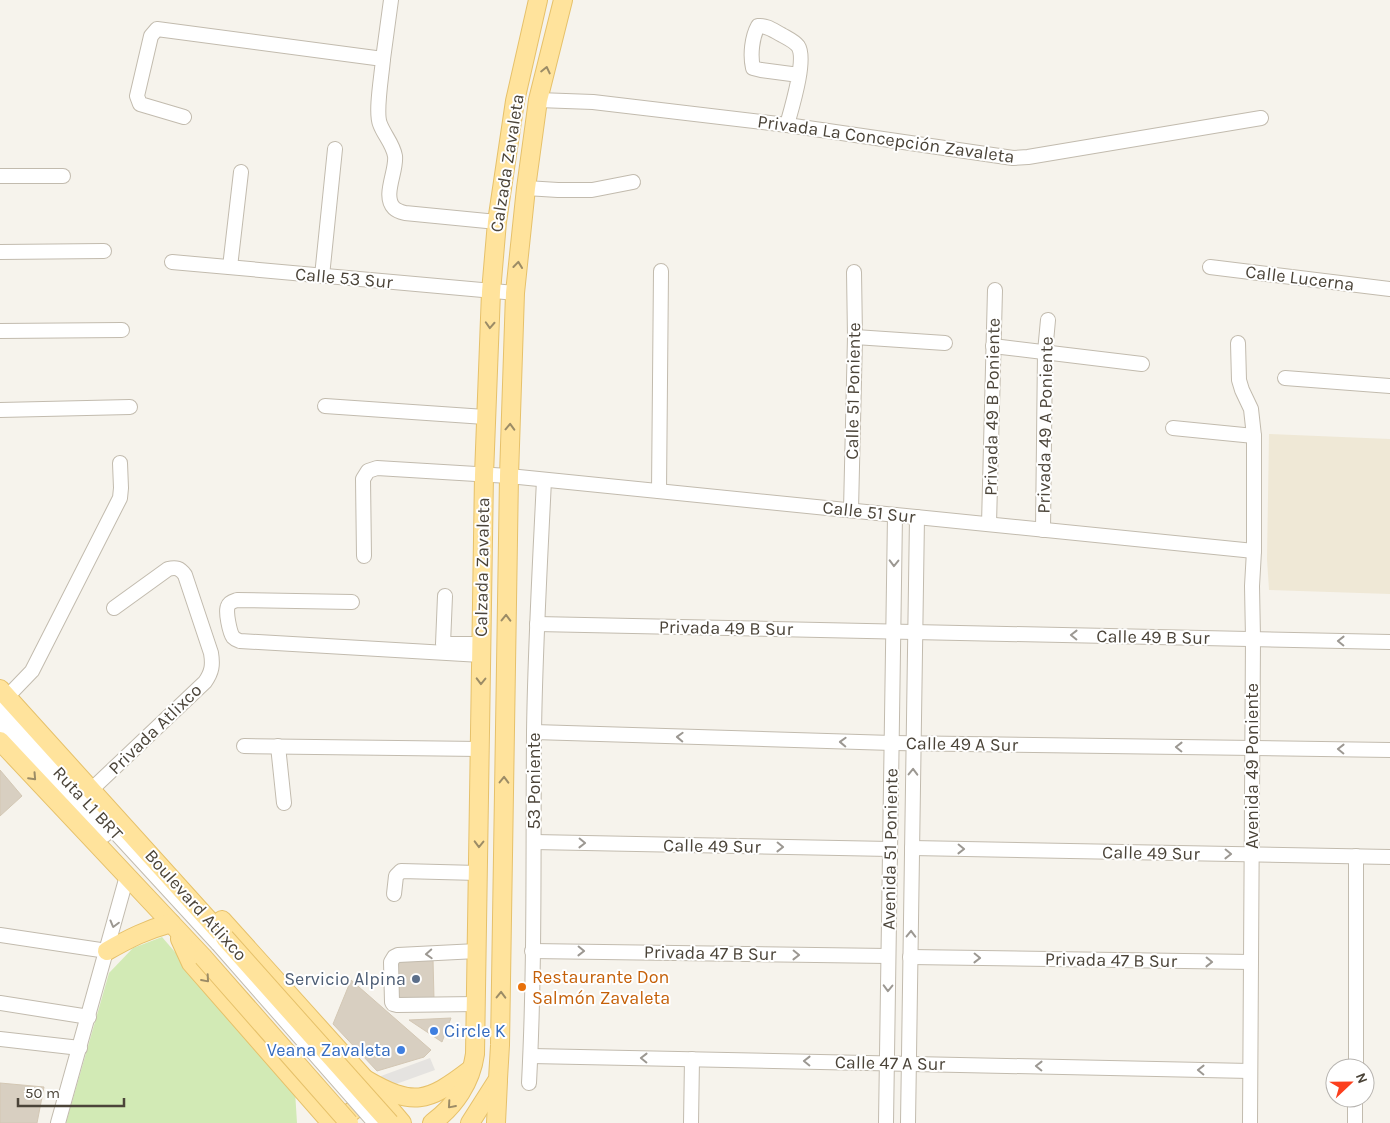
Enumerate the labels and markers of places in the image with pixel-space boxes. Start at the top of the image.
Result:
place label: Restaurante Don Salmón Zavaleta [532,966,670,1009]
place label: Servicio Alpina [284,968,406,990]
marker: Servicio Alpina [410,973,422,985]
marker: Restaurante Don Salmón Zavaleta [516,981,528,993]
place label: Circle K [444,1020,506,1042]
marker: Circle K [428,1025,440,1037]
place label: Veana Zavaleta [267,1039,391,1061]
marker: Veana Zavaleta [395,1044,407,1056]

